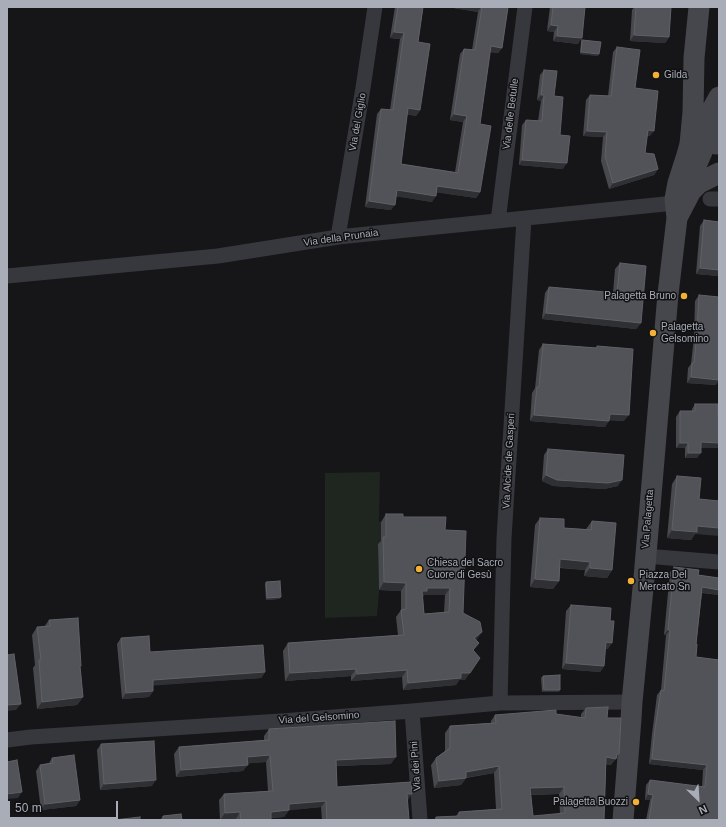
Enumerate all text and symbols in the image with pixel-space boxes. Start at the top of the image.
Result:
place label: Gilda [664,69,687,81]
marker: Gilda [651,70,661,80]
street label: Via delle Betulle [501,78,521,150]
street label: Via del Giglio [347,92,369,152]
street label: Via della Prunaia [303,227,379,249]
place label: Palagetta Bruno [604,290,676,302]
marker: Palagetta Bruno [679,291,689,301]
place label: Palagetta Gelsomino [661,321,709,344]
marker: Palagetta Gelsomino [648,328,658,338]
street label: Via Alcide de Gasperi [500,413,518,509]
street label: Via Palagetta [639,489,657,549]
place label: Chiesa del Sacro Cuore di Gesù [427,557,503,580]
marker: Chiesa del Sacro Cuore di Gesù [414,564,424,574]
place label: Piazza Del Mercato Sn [639,569,690,592]
marker: Piazza Del Mercato Sn [626,576,636,586]
street label: Via del Gelsomino [278,709,360,727]
street label: Via dei Pini [408,741,424,791]
north arrow [678,779,718,819]
scale bar [10,793,120,819]
place label: Palagetta Buozzi [553,796,628,808]
marker: Palagetta Buozzi [631,797,641,807]
text: 50 m [15,801,42,815]
text: N [697,803,709,817]

